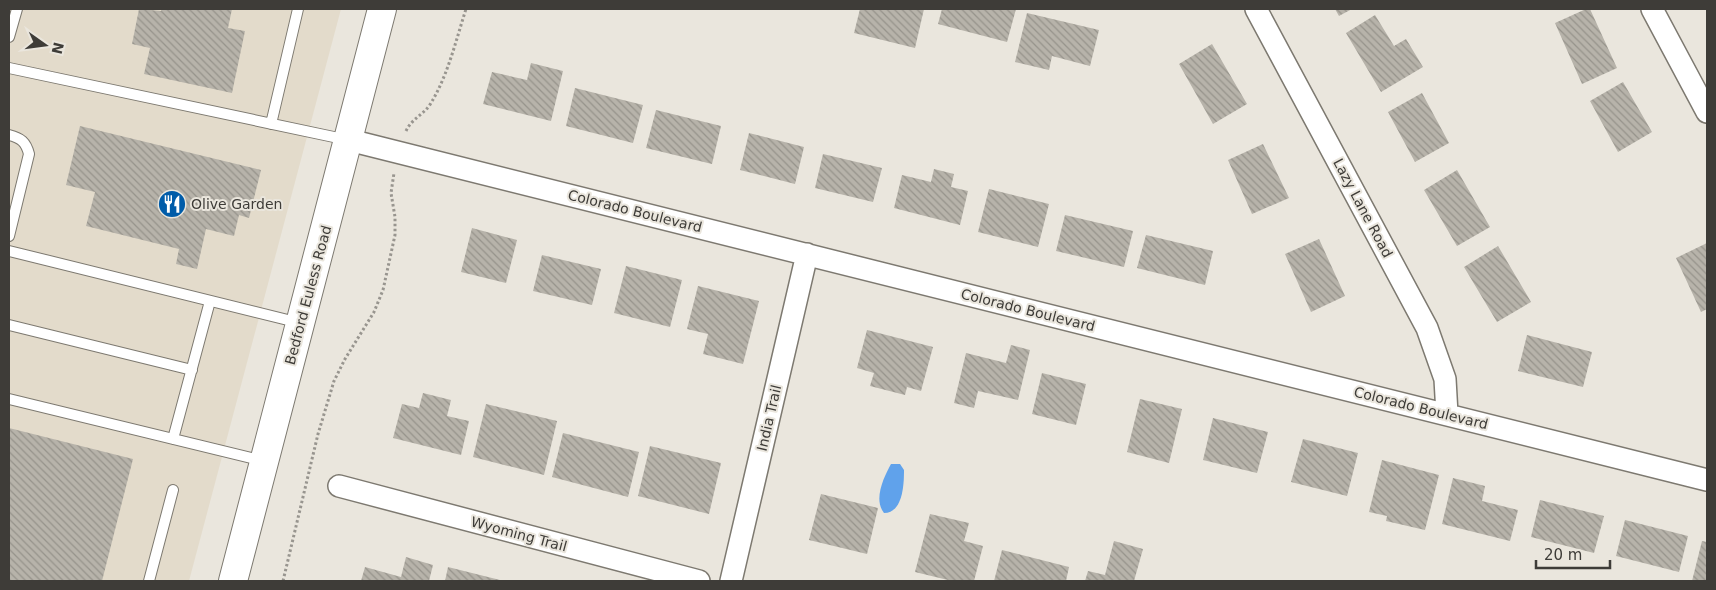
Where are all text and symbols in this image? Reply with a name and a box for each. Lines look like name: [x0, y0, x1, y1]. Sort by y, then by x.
north arrow: [20, 20, 70, 70]
text: N: [48, 41, 67, 56]
street label: Lazy Lane Road: [1330, 156, 1396, 260]
street label: Colorado Boulevard: [566, 187, 704, 235]
restaurant icon: Olive Garden: [157, 189, 187, 219]
place label: Olive Garden: [191, 196, 282, 212]
street label: Bedford Euless Road: [282, 223, 334, 367]
street label: Colorado Boulevard: [959, 286, 1097, 334]
street label: India Trail: [754, 383, 784, 453]
street label: Colorado Boulevard: [1352, 384, 1490, 432]
street label: Wyoming Trail: [469, 513, 569, 555]
scale bar: [1536, 538, 1610, 570]
text: 20 m: [1544, 546, 1582, 564]

